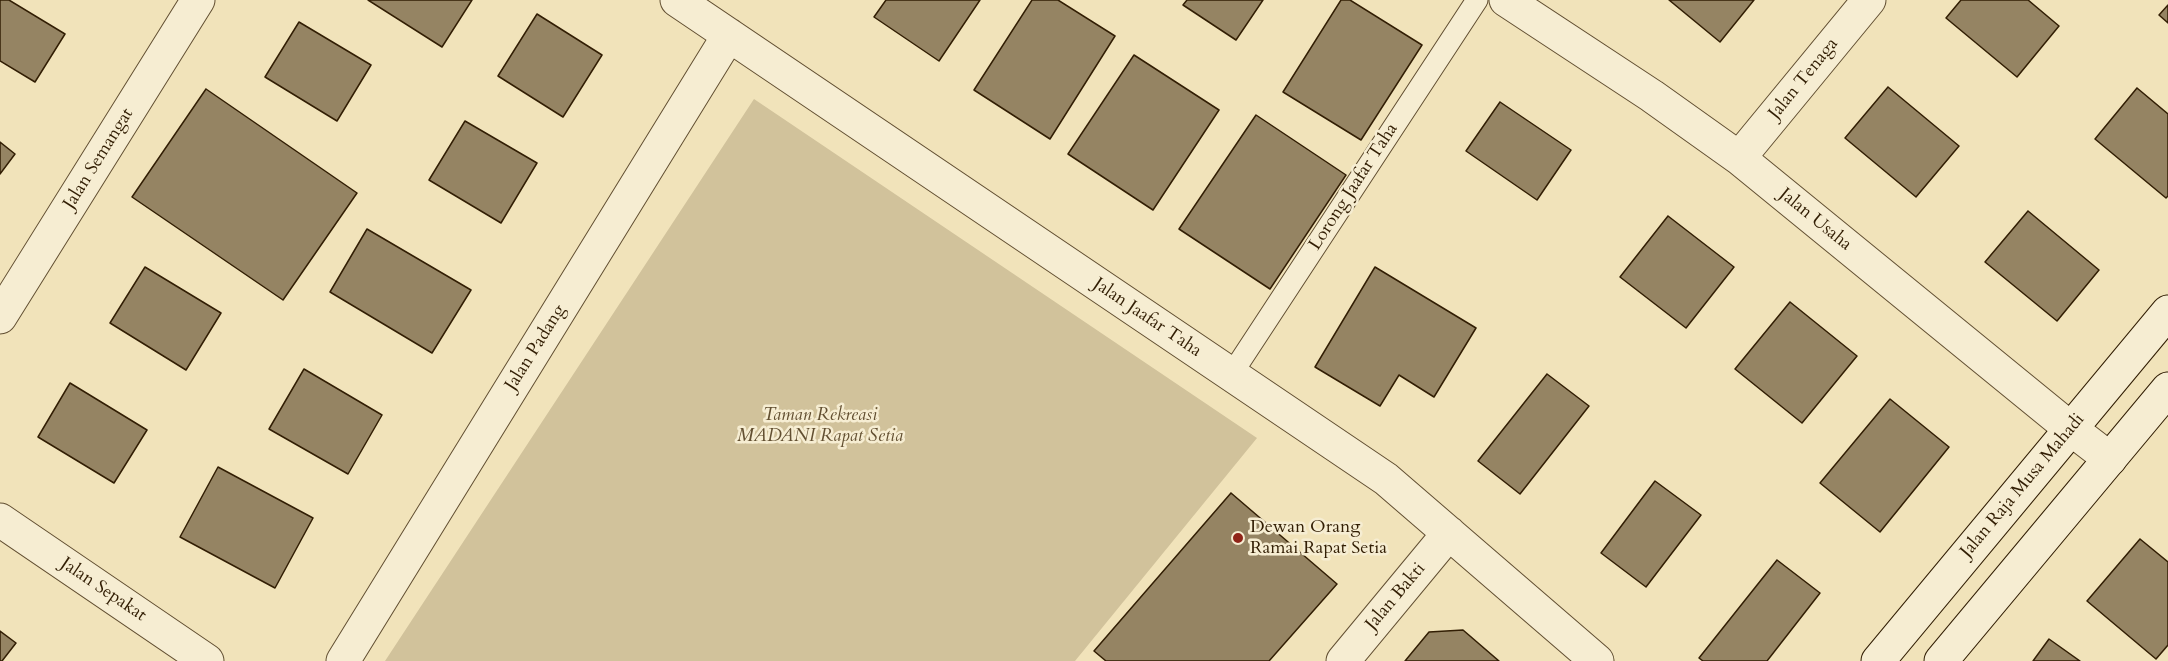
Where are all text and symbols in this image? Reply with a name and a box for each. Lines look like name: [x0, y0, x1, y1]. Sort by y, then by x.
street label: Jalan Tenaga: [1765, 34, 1843, 124]
street label: Jalan Semangat: [59, 104, 139, 214]
street label: Lorong Jaafar Taha: [1305, 119, 1403, 255]
street label: Jalan Usaha: [1774, 184, 1856, 256]
street label: Jalan Jaafar Taha: [1089, 274, 1205, 362]
street label: Jalan Padang: [501, 301, 571, 395]
park label: Taman Rekreasi MADANI Rapat Setia: [737, 405, 903, 448]
street label: Jalan Raja Musa Mahadi: [1956, 409, 2090, 563]
place label: Dewan Orang Ramai Rapat Setia: [1250, 517, 1387, 560]
marker: Dewan Orang Ramai Rapat Setia: [1231, 531, 1245, 545]
street label: Jalan Sepakat: [56, 553, 150, 627]
street label: Jalan Bakti: [1361, 559, 1431, 635]

